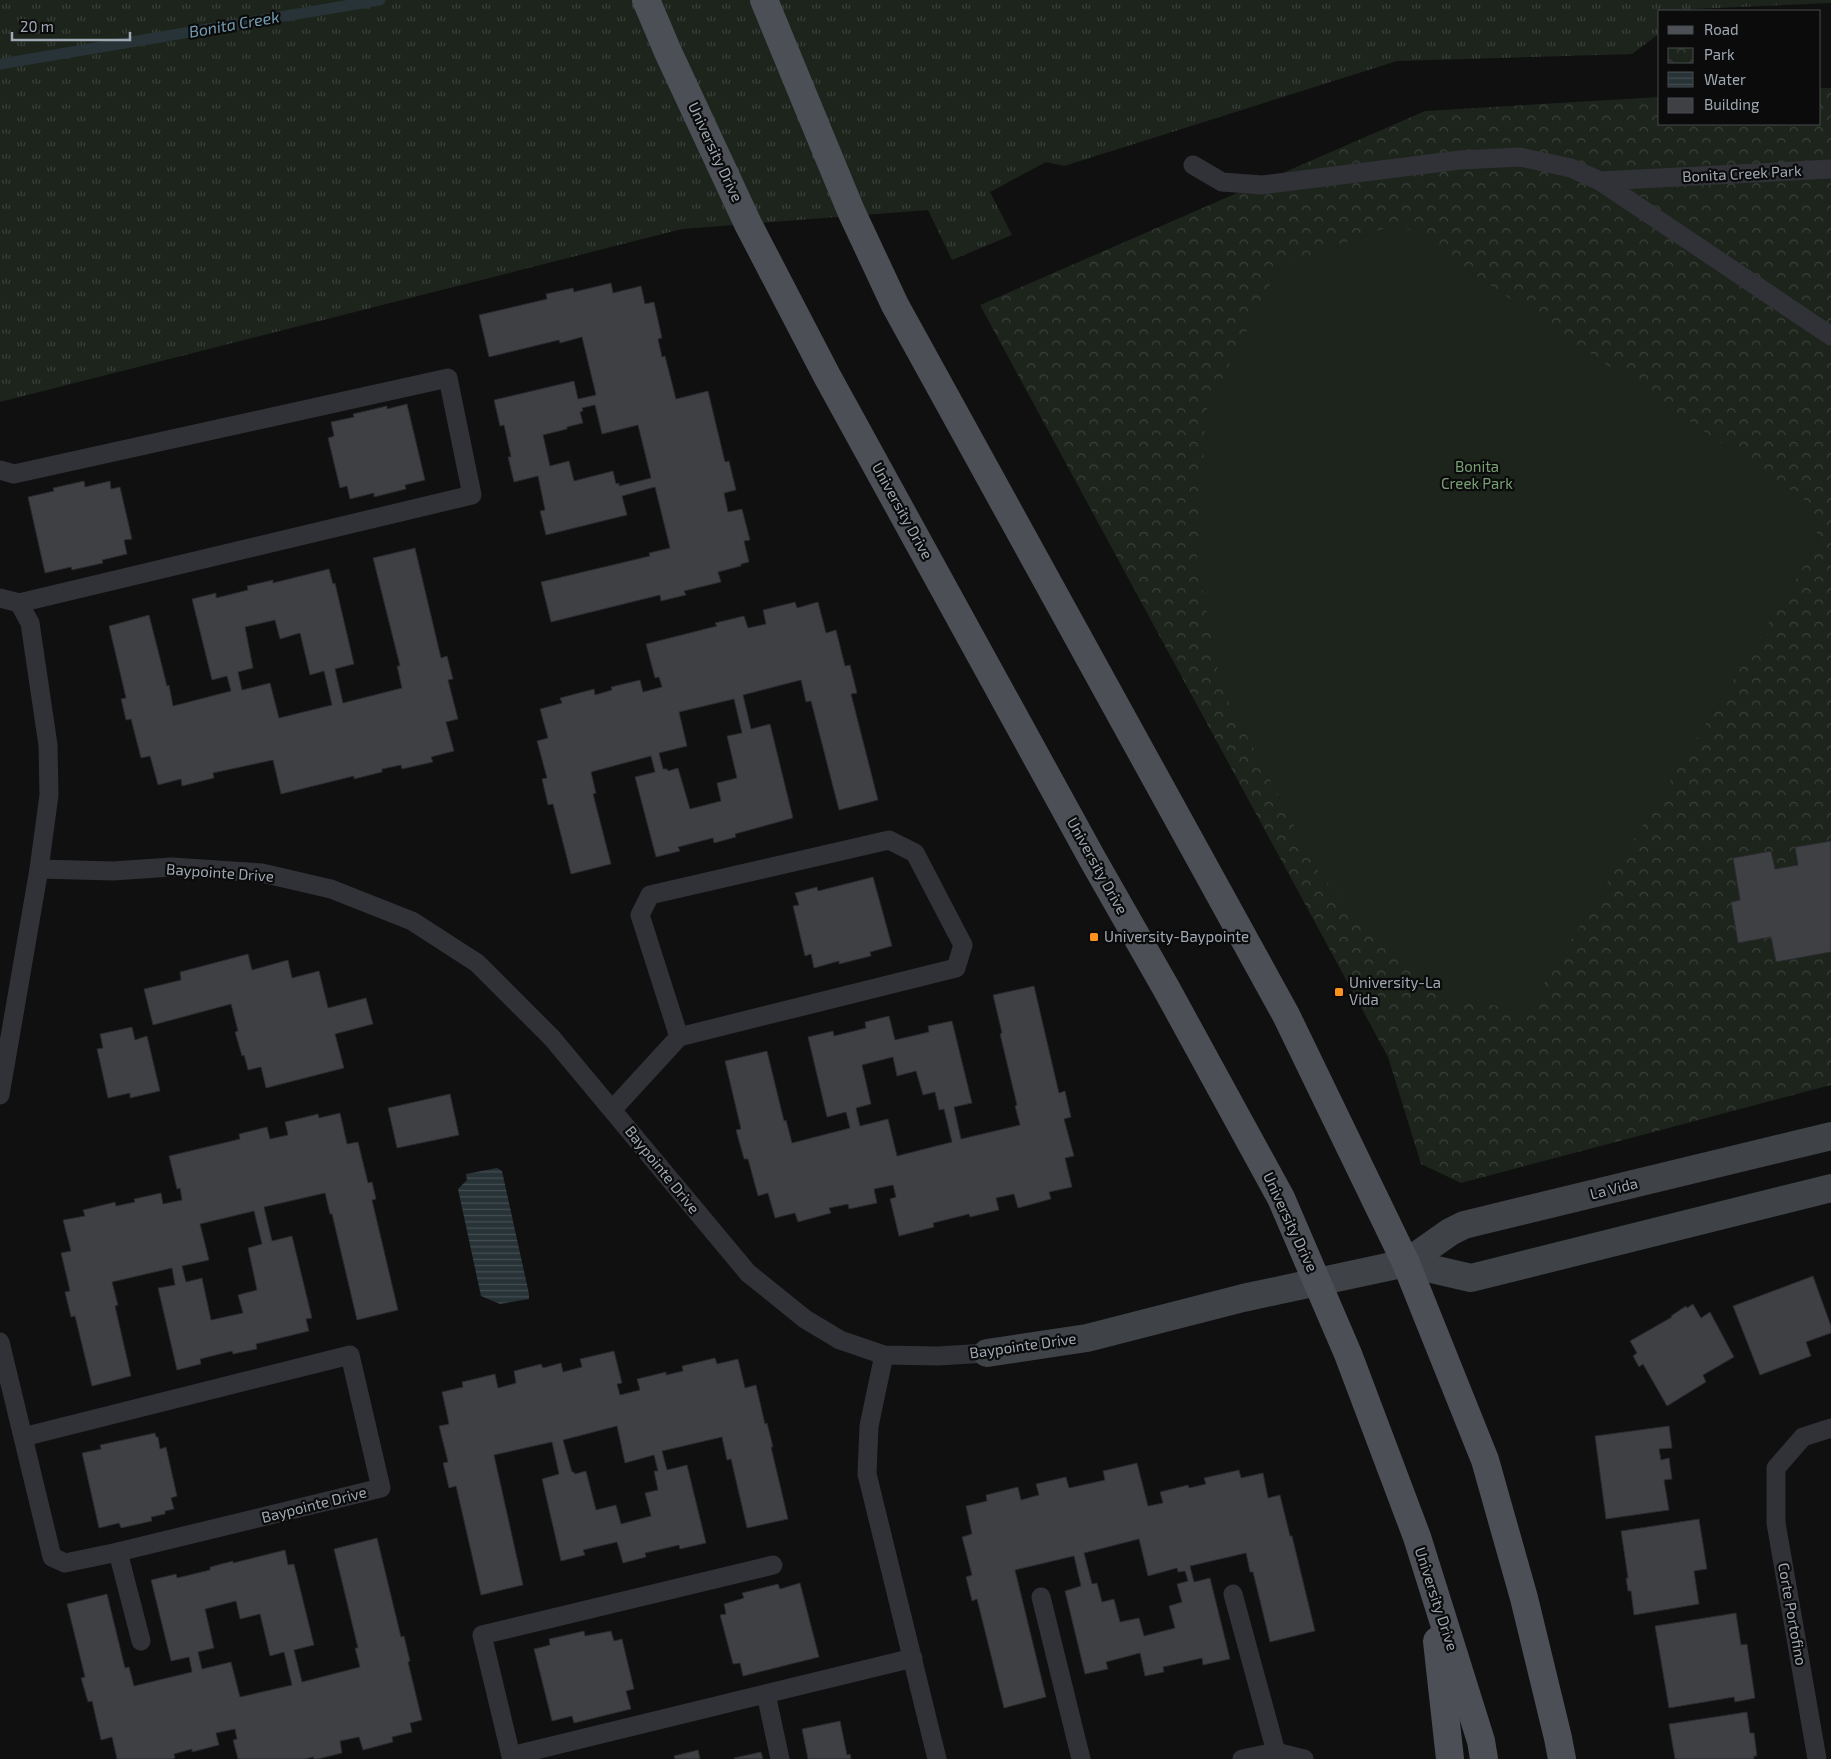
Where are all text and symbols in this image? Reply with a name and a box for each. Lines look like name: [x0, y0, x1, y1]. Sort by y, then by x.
water label: Bonita Creek: [187, 6, 281, 41]
scale bar: [12, 10, 130, 42]
legend: [1658, 10, 1821, 125]
text: 20 m: [20, 17, 54, 35]
text: Road: [1704, 20, 1739, 38]
text: Park: [1704, 45, 1735, 63]
text: Water: [1704, 70, 1746, 88]
text: Building: [1704, 95, 1760, 113]
street label: University Drive: [685, 99, 747, 204]
street label: Bonita Creek Park: [1682, 161, 1802, 185]
park label: Bonita Creek Park: [1441, 457, 1513, 492]
street label: University Drive: [869, 459, 937, 562]
street label: University Drive: [1064, 814, 1132, 917]
street label: Baypointe Drive: [166, 859, 274, 885]
place label: University-Baypointe: [1104, 927, 1249, 945]
marker: University-Baypointe: [1088, 931, 1100, 943]
place label: University-La Vida: [1349, 973, 1441, 1008]
marker: University-La Vida: [1333, 986, 1345, 998]
street label: Baypointe Drive: [622, 1122, 704, 1217]
street label: University Drive: [1260, 1169, 1322, 1274]
street label: La Vida: [1588, 1173, 1640, 1203]
street label: Baypointe Drive: [968, 1329, 1078, 1361]
street label: Baypointe Drive: [259, 1482, 368, 1526]
street label: University Drive: [1412, 1545, 1462, 1653]
street label: Corte Portofino: [1775, 1561, 1811, 1667]

